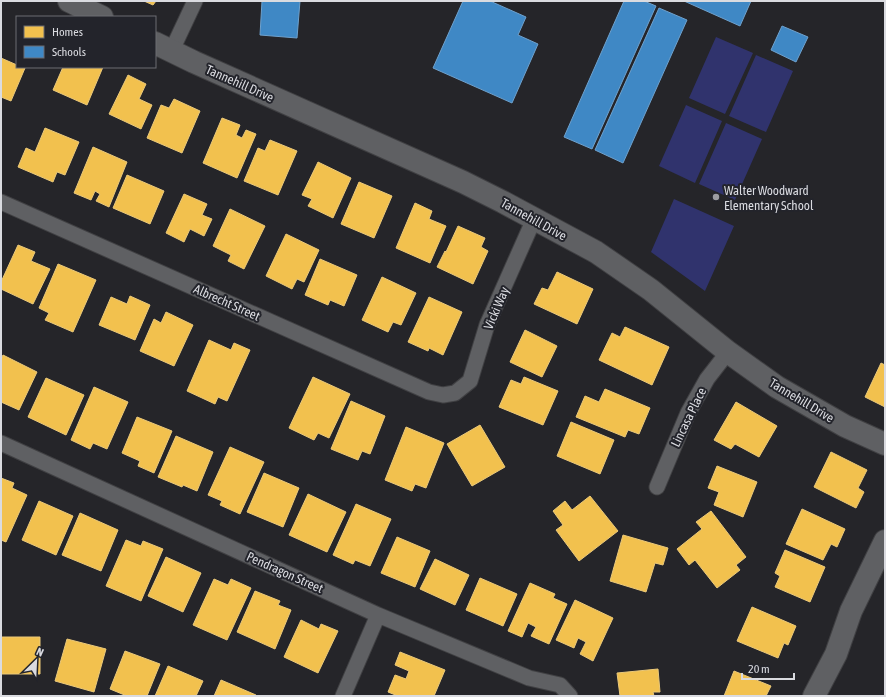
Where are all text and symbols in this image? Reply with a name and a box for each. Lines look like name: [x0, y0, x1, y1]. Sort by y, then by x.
legend: [16, 16, 156, 68]
text: Homes: [52, 25, 83, 39]
text: Schools: [52, 45, 86, 59]
street label: Tannehill Drive: [204, 62, 276, 105]
place label: Walter Woodward Elementary School: [724, 183, 814, 213]
marker: Walter Woodward Elementary School: [711, 192, 721, 202]
street label: Tannehill Drive: [498, 195, 569, 244]
street label: Albrecht Street: [191, 281, 262, 324]
street label: Vicki Way: [481, 284, 512, 332]
street label: Tannehill Drive: [767, 375, 837, 426]
street label: Lincasa Place: [668, 385, 709, 449]
street label: Pendragon Street: [244, 549, 326, 596]
north arrow: [16, 641, 56, 681]
text: N: [35, 645, 45, 659]
scale bar: [742, 655, 794, 681]
text: 20 m: [748, 662, 770, 676]

